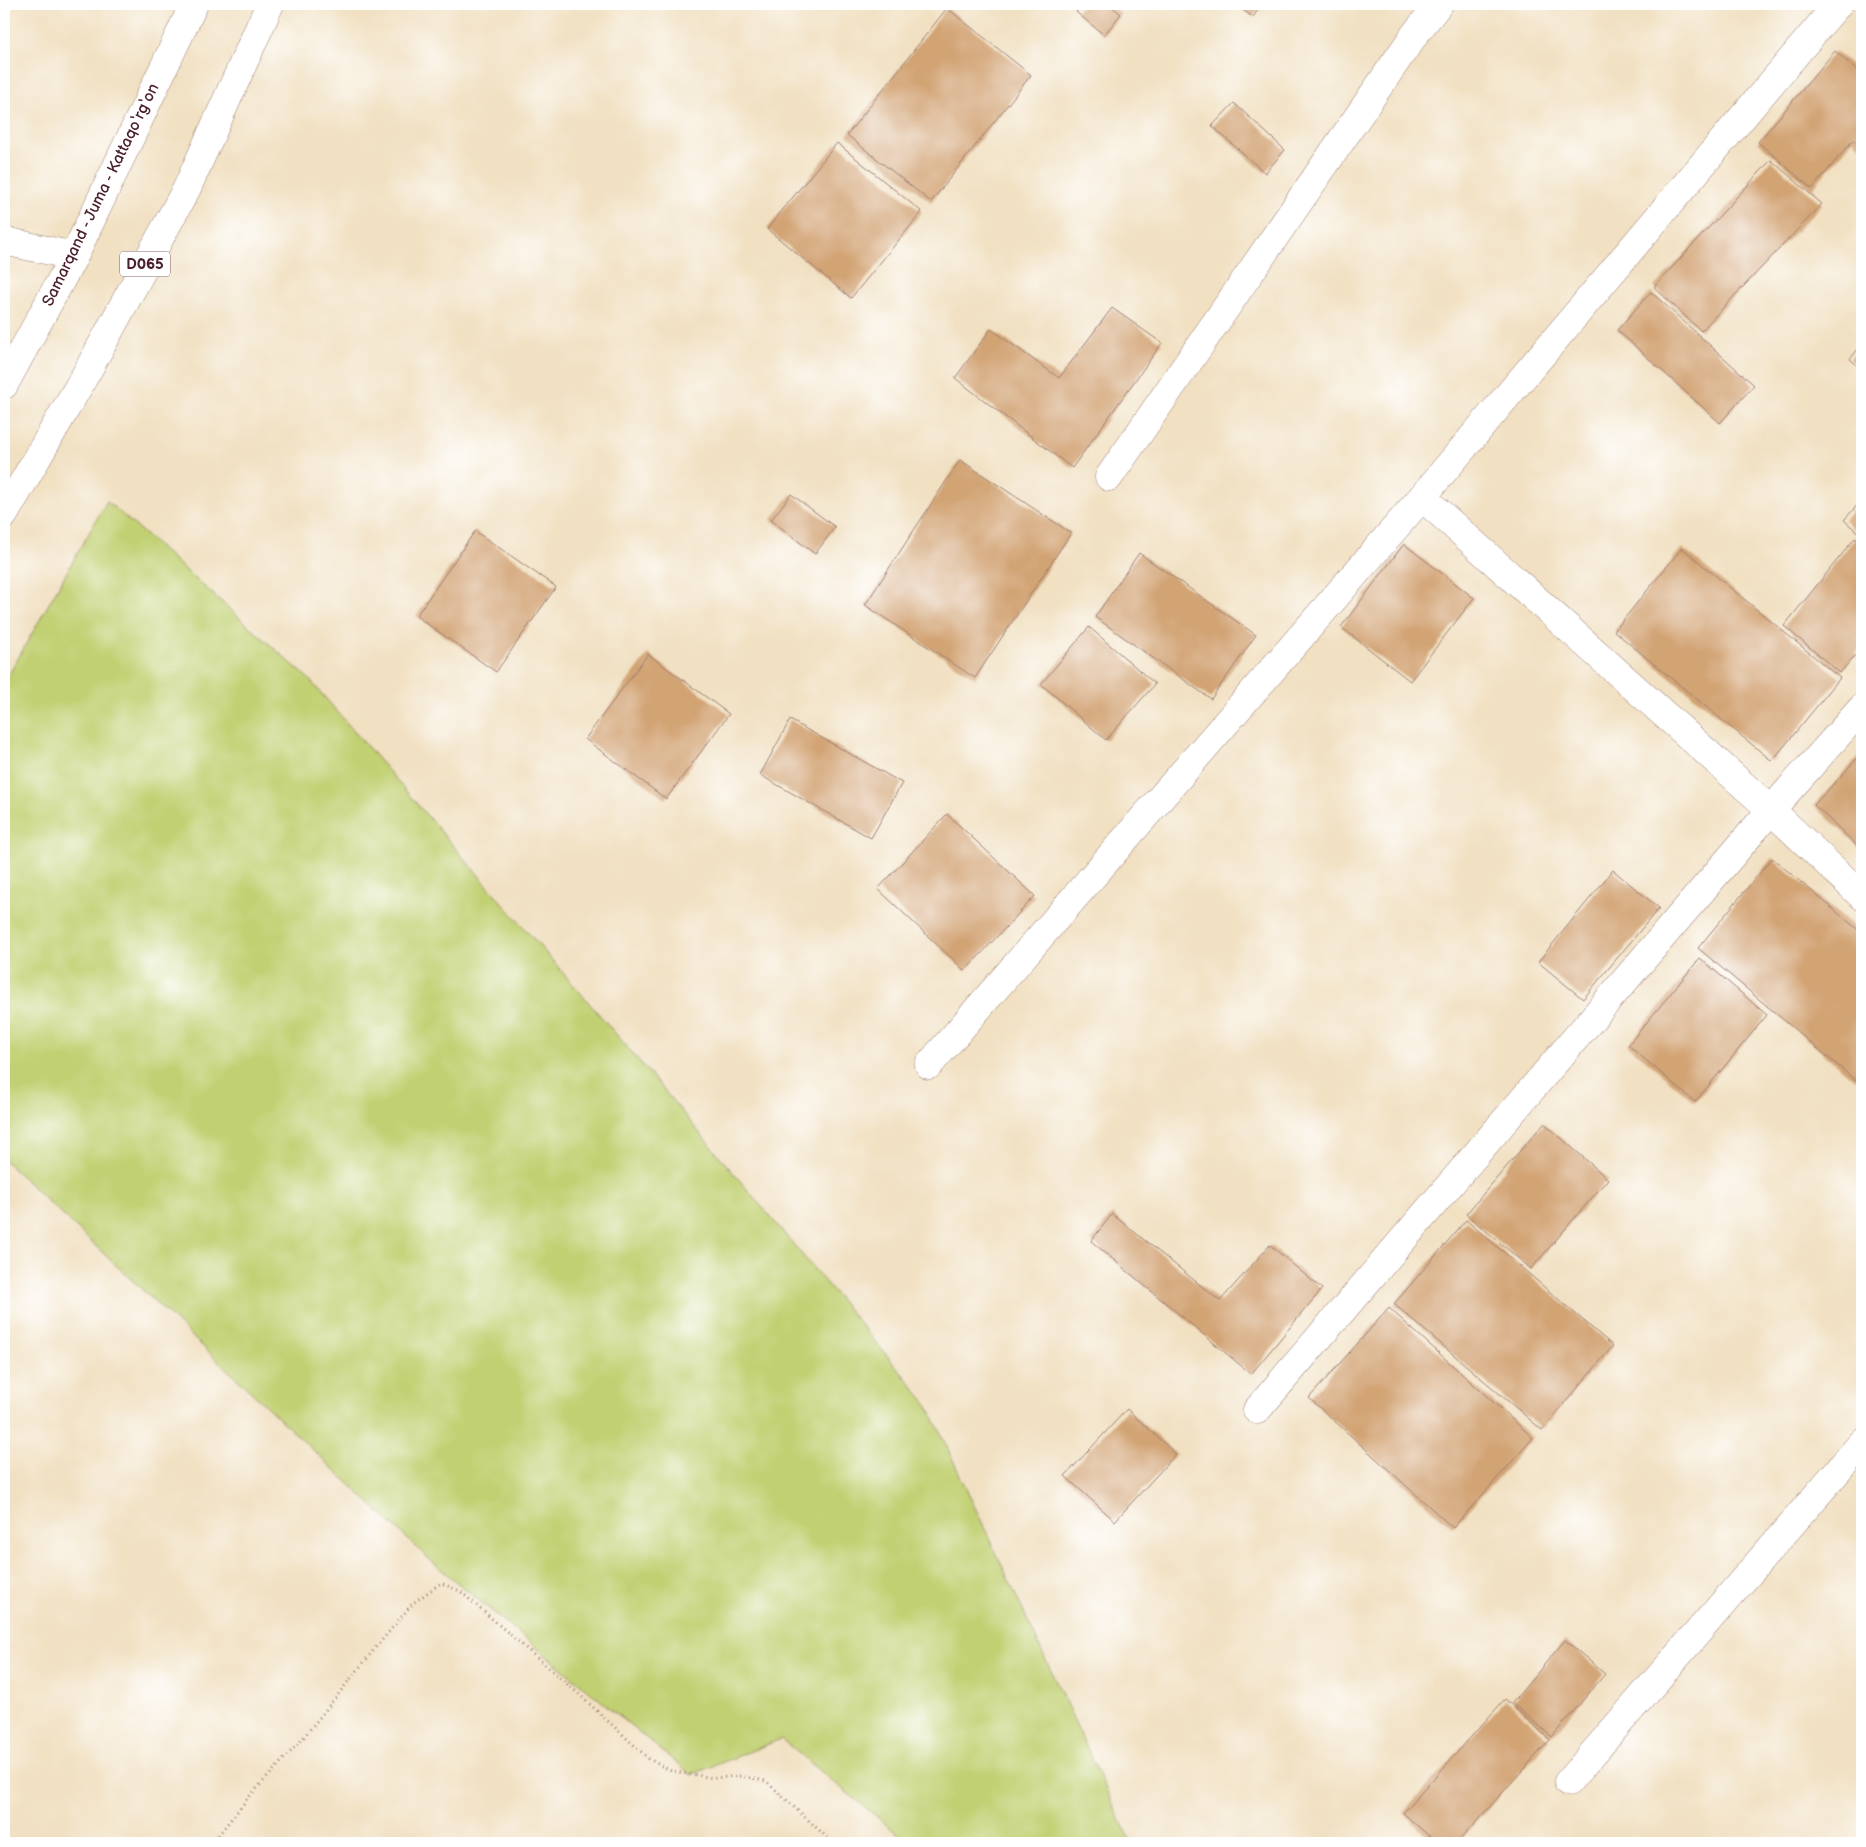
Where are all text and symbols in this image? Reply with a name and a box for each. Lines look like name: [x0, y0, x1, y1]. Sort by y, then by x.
street label: Samarqand - Juma - Kattaqo‘rg‘on: [39, 80, 163, 310]
road number: D065: [120, 252, 170, 276]

